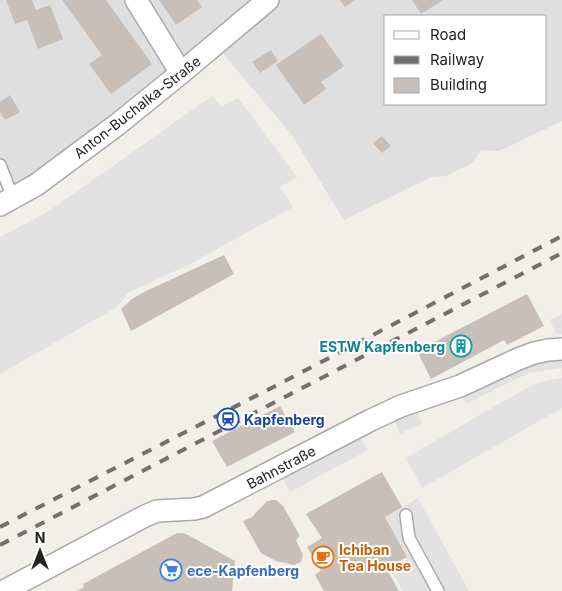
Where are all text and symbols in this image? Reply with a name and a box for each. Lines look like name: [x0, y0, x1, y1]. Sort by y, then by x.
legend: [384, 15, 547, 105]
text: Road: [430, 25, 466, 44]
text: Railway: [430, 50, 485, 69]
street label: Anton-Buchalka-Straße: [70, 52, 204, 162]
text: Building: [430, 75, 487, 94]
building icon: ESTW Kapfenberg: [449, 334, 473, 358]
place label: ESTW Kapfenberg: [319, 338, 445, 355]
station icon: Kapfenberg: [216, 407, 240, 431]
place label: Kapfenberg: [244, 411, 325, 428]
street label: Bahnstraße: [244, 442, 318, 492]
north arrow: [15, 526, 65, 576]
text: N: [35, 529, 45, 546]
place label: Ichiban Tea House: [339, 541, 411, 574]
cafe icon: Ichiban Tea House: [311, 545, 335, 569]
supermarket icon: ece-Kapfenberg: [159, 558, 183, 582]
place label: ece-Kapfenberg: [187, 562, 299, 579]

